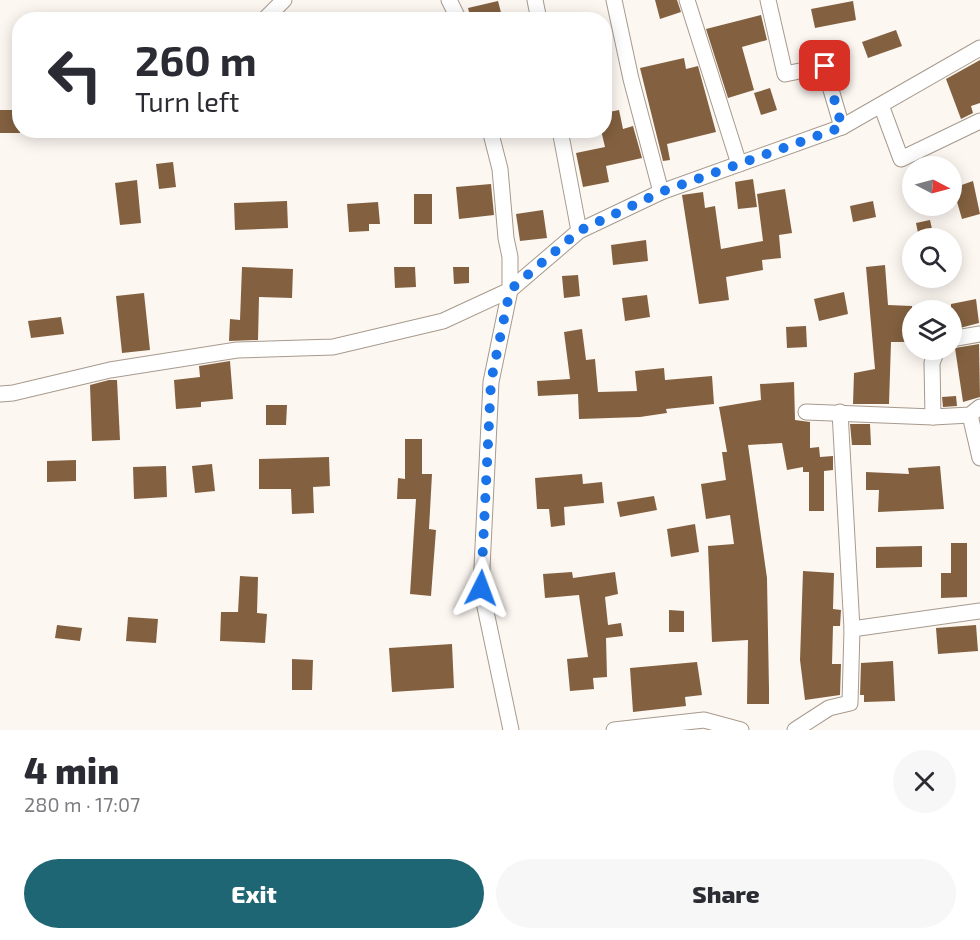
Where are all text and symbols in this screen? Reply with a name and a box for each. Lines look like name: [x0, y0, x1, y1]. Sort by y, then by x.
text: 260 m: [135, 34, 257, 84]
icon: left: [36, 36, 114, 114]
pin: [799, 40, 850, 91]
icon: arrive: [808, 49, 841, 82]
text: Turn left: [135, 85, 239, 117]
north arrow: [902, 156, 962, 216]
map controls: [902, 156, 962, 360]
button: search: [902, 228, 962, 288]
button: layers: [902, 300, 962, 360]
position arrow: [449, 556, 513, 620]
text: 4 min: [24, 748, 119, 791]
button: close: [893, 750, 956, 813]
text: 280 m · 17:07: [24, 792, 140, 816]
button: Exit: [24, 859, 484, 928]
button: Share: [496, 859, 956, 928]

